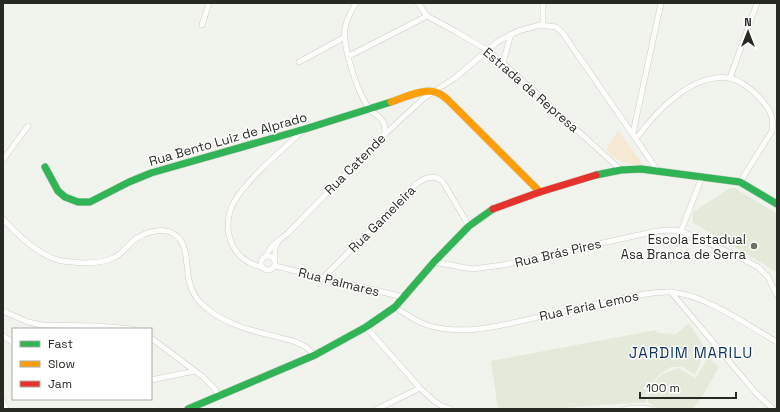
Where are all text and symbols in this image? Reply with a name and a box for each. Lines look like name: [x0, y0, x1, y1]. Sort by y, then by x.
north arrow: [728, 12, 768, 52]
text: N: [744, 15, 752, 29]
street label: Estrada da Represa: [480, 44, 583, 137]
street label: Rua Bento Luiz de Alprado: [147, 108, 309, 170]
street label: Rua Catende: [321, 130, 389, 198]
street label: Rua Gameleira: [345, 181, 420, 256]
place label: Escola Estadual Asa Branca de Serra: [621, 231, 747, 263]
street label: Rua Brás Pires: [513, 235, 603, 271]
marker: Escola Estadual Asa Branca de Serra: [749, 241, 759, 251]
street label: Rua Palmares: [297, 264, 382, 300]
street label: Rua Faria Lemos: [538, 287, 640, 325]
legend: [12, 328, 152, 400]
text: Fast: [48, 336, 73, 352]
district label: JARDIM MARILU: [629, 343, 753, 362]
text: Slow: [48, 356, 75, 372]
scale bar: [640, 374, 736, 400]
text: Jam: [48, 376, 72, 392]
text: 100 m: [646, 380, 680, 396]

